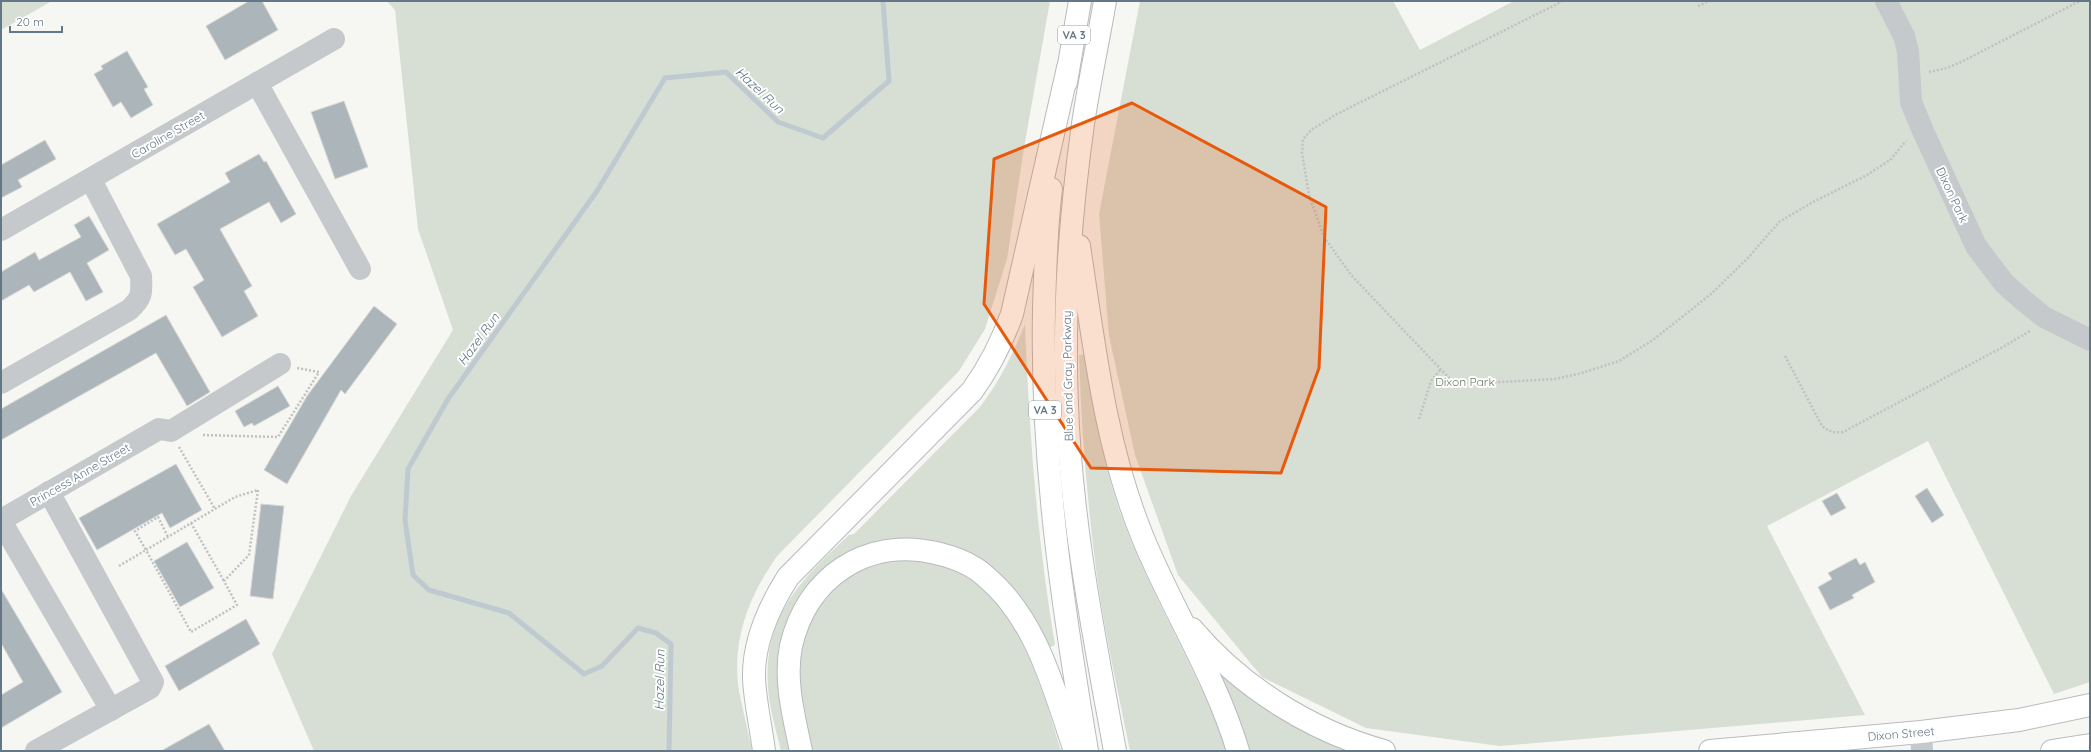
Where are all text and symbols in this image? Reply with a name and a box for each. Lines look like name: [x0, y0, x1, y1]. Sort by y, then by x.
scale bar: [10, 8, 62, 34]
text: 20 m: [16, 14, 44, 29]
road number: VA 3: [1058, 26, 1090, 44]
water label: Hazel Run: [732, 63, 788, 117]
street label: Caroline Street: [129, 108, 207, 162]
street label: Dixon Park: [1933, 165, 1972, 225]
water label: Hazel Run: [454, 309, 503, 368]
street label: Blue and Gray Parkway: [1059, 310, 1076, 442]
park label: Dixon Park: [1435, 374, 1495, 389]
road number: VA 3: [1029, 401, 1061, 419]
street label: Princess Anne Street: [27, 440, 133, 509]
water label: Hazel Run: [650, 649, 668, 710]
street label: Dixon Street: [1867, 723, 1935, 744]

